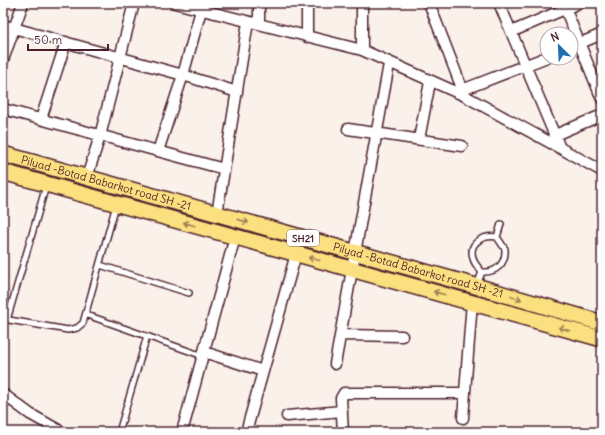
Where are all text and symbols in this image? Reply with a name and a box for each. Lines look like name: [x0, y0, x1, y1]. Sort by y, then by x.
scale bar: [28, 26, 108, 52]
north arrow: [539, 26, 579, 66]
text: N: [549, 29, 561, 45]
text: 50 m: [34, 32, 63, 47]
street label: Pilyad -Botad Babarkot road SH -21: [19, 152, 193, 213]
one-way arrow: [236, 218, 249, 225]
one-way arrow: [182, 220, 195, 227]
road number: SH21: [287, 230, 319, 246]
street label: Pilyad -Botad Babarkot road SH -21: [331, 240, 505, 301]
one-way arrow: [308, 254, 321, 262]
one-way arrow: [433, 289, 446, 296]
one-way arrow: [510, 295, 523, 302]
one-way arrow: [558, 324, 571, 332]

